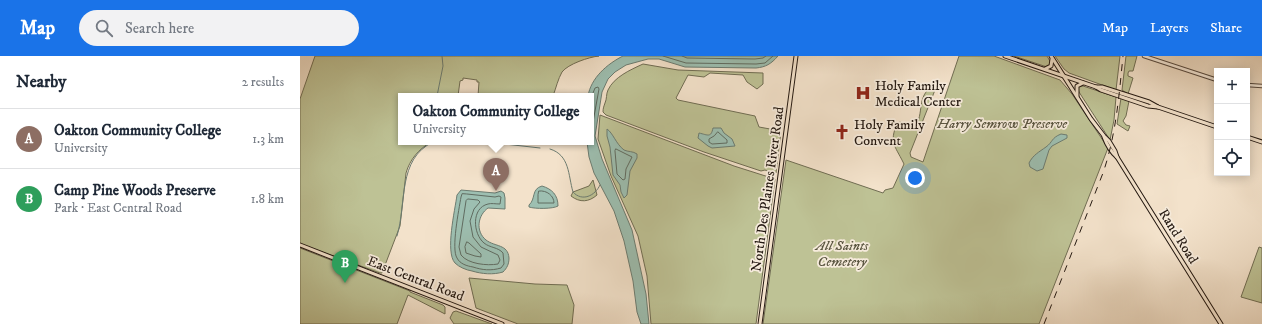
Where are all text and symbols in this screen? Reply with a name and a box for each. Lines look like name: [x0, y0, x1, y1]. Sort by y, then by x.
search box: [79, 10, 359, 46]
text: Map: [20, 17, 55, 40]
icon: search: [93, 17, 115, 39]
text: Search here: [125, 19, 194, 38]
text: Map: [1102, 19, 1128, 37]
text: Layers: [1150, 19, 1188, 37]
text: Share: [1210, 19, 1242, 37]
map controls: [1214, 68, 1250, 176]
button: +: [1214, 68, 1250, 104]
text: Nearby: [16, 71, 66, 93]
text: 2 results: [242, 74, 284, 90]
place label: Holy Family Medical Center: [875, 77, 962, 111]
hospital icon: Holy Family Medical Center: [854, 84, 872, 102]
popup: [398, 93, 594, 145]
text: Oakton Community College: [412, 102, 580, 121]
button: −: [1214, 104, 1250, 140]
street label: North Des Plaines River Road: [747, 105, 788, 273]
park label: Harry Semrow Preserve: [936, 115, 1068, 133]
place label: Holy Family Convent: [854, 116, 925, 150]
text: Oakton Community College: [54, 121, 221, 140]
text: University: [412, 121, 466, 137]
church icon: Holy Family Convent: [833, 123, 851, 141]
text: A: [25, 131, 33, 147]
text: 1.3 km: [252, 131, 284, 147]
text: University: [54, 140, 108, 156]
button: locate: [1214, 140, 1250, 176]
pin: A: [483, 158, 509, 191]
your location: [905, 168, 925, 188]
text: Camp Pine Woods Preserve: [54, 181, 216, 200]
text: B: [25, 191, 33, 207]
text: 1.8 km: [251, 191, 284, 207]
text: Park · East Central Road: [54, 200, 182, 216]
street label: Rand Road: [1154, 206, 1202, 267]
park label: All Saints Cemetery: [814, 237, 869, 271]
pin: B: [332, 250, 358, 283]
street label: East Central Road: [365, 252, 467, 306]

